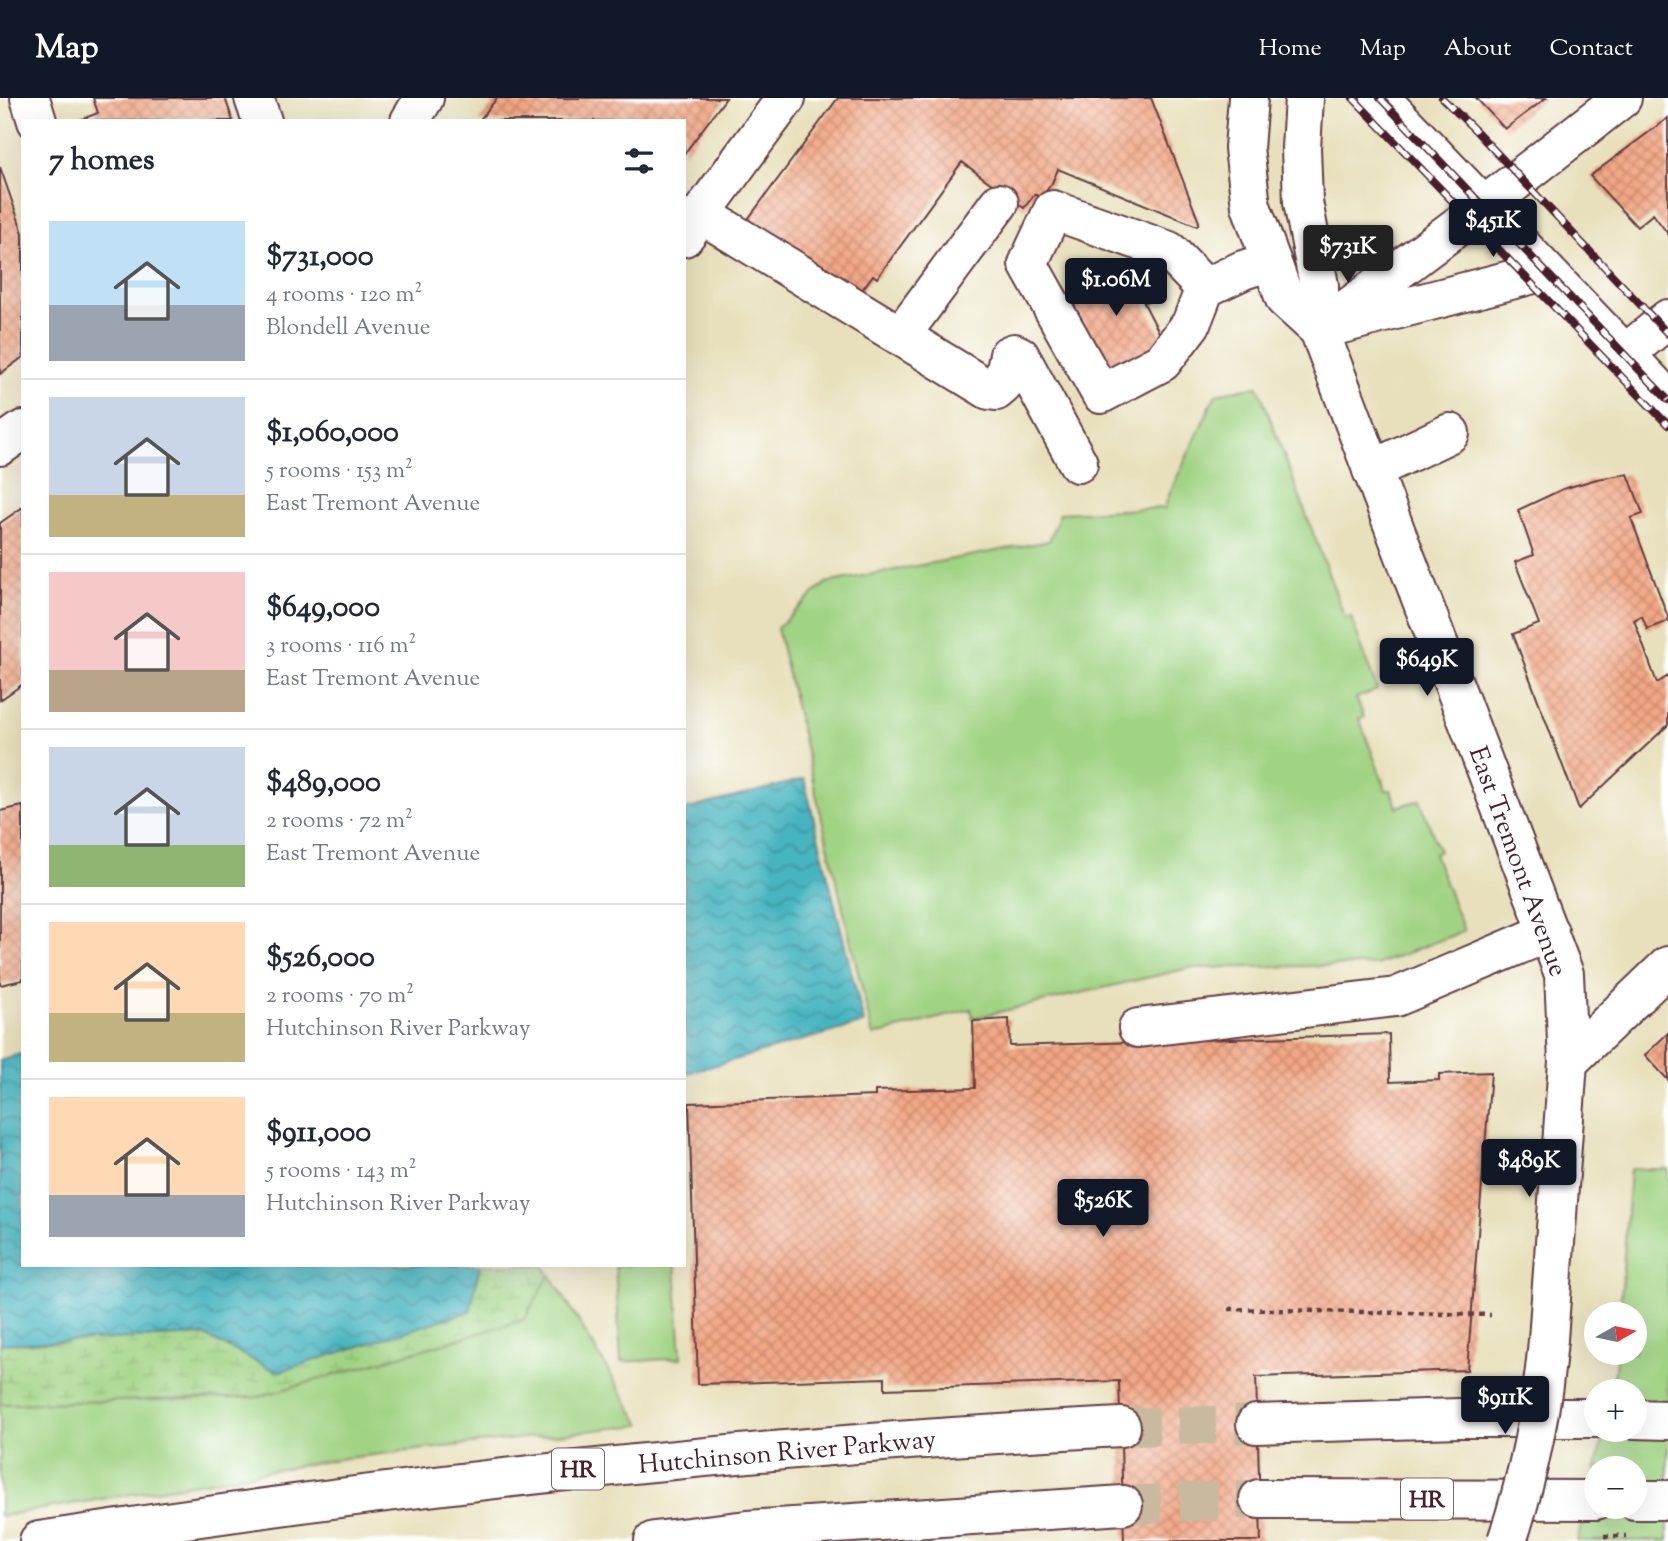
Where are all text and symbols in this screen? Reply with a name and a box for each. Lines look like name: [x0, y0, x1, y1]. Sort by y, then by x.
text: Map: [35, 25, 99, 73]
text: Home: [1259, 32, 1322, 66]
text: Map: [1360, 32, 1406, 66]
text: About: [1444, 32, 1511, 66]
text: Contact: [1549, 32, 1633, 66]
text: 7 homes: [49, 140, 154, 183]
icon: filters: [620, 142, 658, 180]
pin: $451K: [1444, 200, 1542, 259]
text: $451K: [1465, 205, 1521, 238]
pin: $731K: [1299, 226, 1397, 285]
text: $731K: [1319, 231, 1377, 264]
text: $731,000: [266, 236, 374, 279]
icon: home: [105, 249, 189, 333]
pin: $1.06M: [1059, 258, 1173, 318]
text: $1.06M: [1081, 264, 1151, 297]
text: 4 rooms · 120 m²: [266, 279, 422, 312]
text: Blondell Avenue: [266, 312, 430, 345]
text: $1,060,000: [266, 412, 399, 455]
icon: home: [105, 425, 189, 509]
text: 5 rooms · 153 m²: [266, 455, 413, 488]
text: East Tremont Avenue: [266, 488, 480, 521]
text: $649,000: [266, 587, 380, 630]
icon: home: [105, 600, 189, 684]
text: 3 rooms · 116 m²: [266, 630, 416, 663]
pin: $649K: [1378, 638, 1476, 698]
text: $649K: [1396, 644, 1458, 677]
text: East Tremont Avenue: [266, 663, 480, 696]
street label: East Tremont Avenue: [1458, 742, 1575, 982]
text: $489,000: [266, 762, 381, 805]
icon: home: [105, 775, 189, 859]
text: 2 rooms · 72 m²: [266, 805, 413, 838]
text: East Tremont Avenue: [266, 838, 480, 871]
text: $526,000: [266, 937, 375, 980]
icon: home: [105, 950, 189, 1034]
text: 2 rooms · 70 m²: [266, 980, 414, 1013]
text: Hutchinson River Parkway: [266, 1013, 530, 1046]
text: $911,000: [266, 1112, 371, 1155]
icon: home: [105, 1125, 189, 1209]
pin: $489K: [1480, 1140, 1578, 1199]
text: $489K: [1497, 1145, 1561, 1178]
text: 5 rooms · 143 m²: [266, 1155, 417, 1188]
pin: $526K: [1054, 1180, 1152, 1239]
text: $526K: [1074, 1185, 1132, 1218]
text: Hutchinson River Parkway: [266, 1188, 530, 1221]
north arrow: [1584, 1302, 1647, 1365]
map controls: [1584, 1302, 1647, 1519]
pin: $911K: [1456, 1376, 1554, 1436]
button: +: [1584, 1379, 1647, 1442]
text: $911K: [1477, 1382, 1533, 1415]
street label: Hutchinson River Parkway: [637, 1422, 938, 1485]
road number: HR: [552, 1448, 604, 1490]
button: −: [1584, 1456, 1647, 1519]
road number: HR: [1401, 1478, 1453, 1520]

